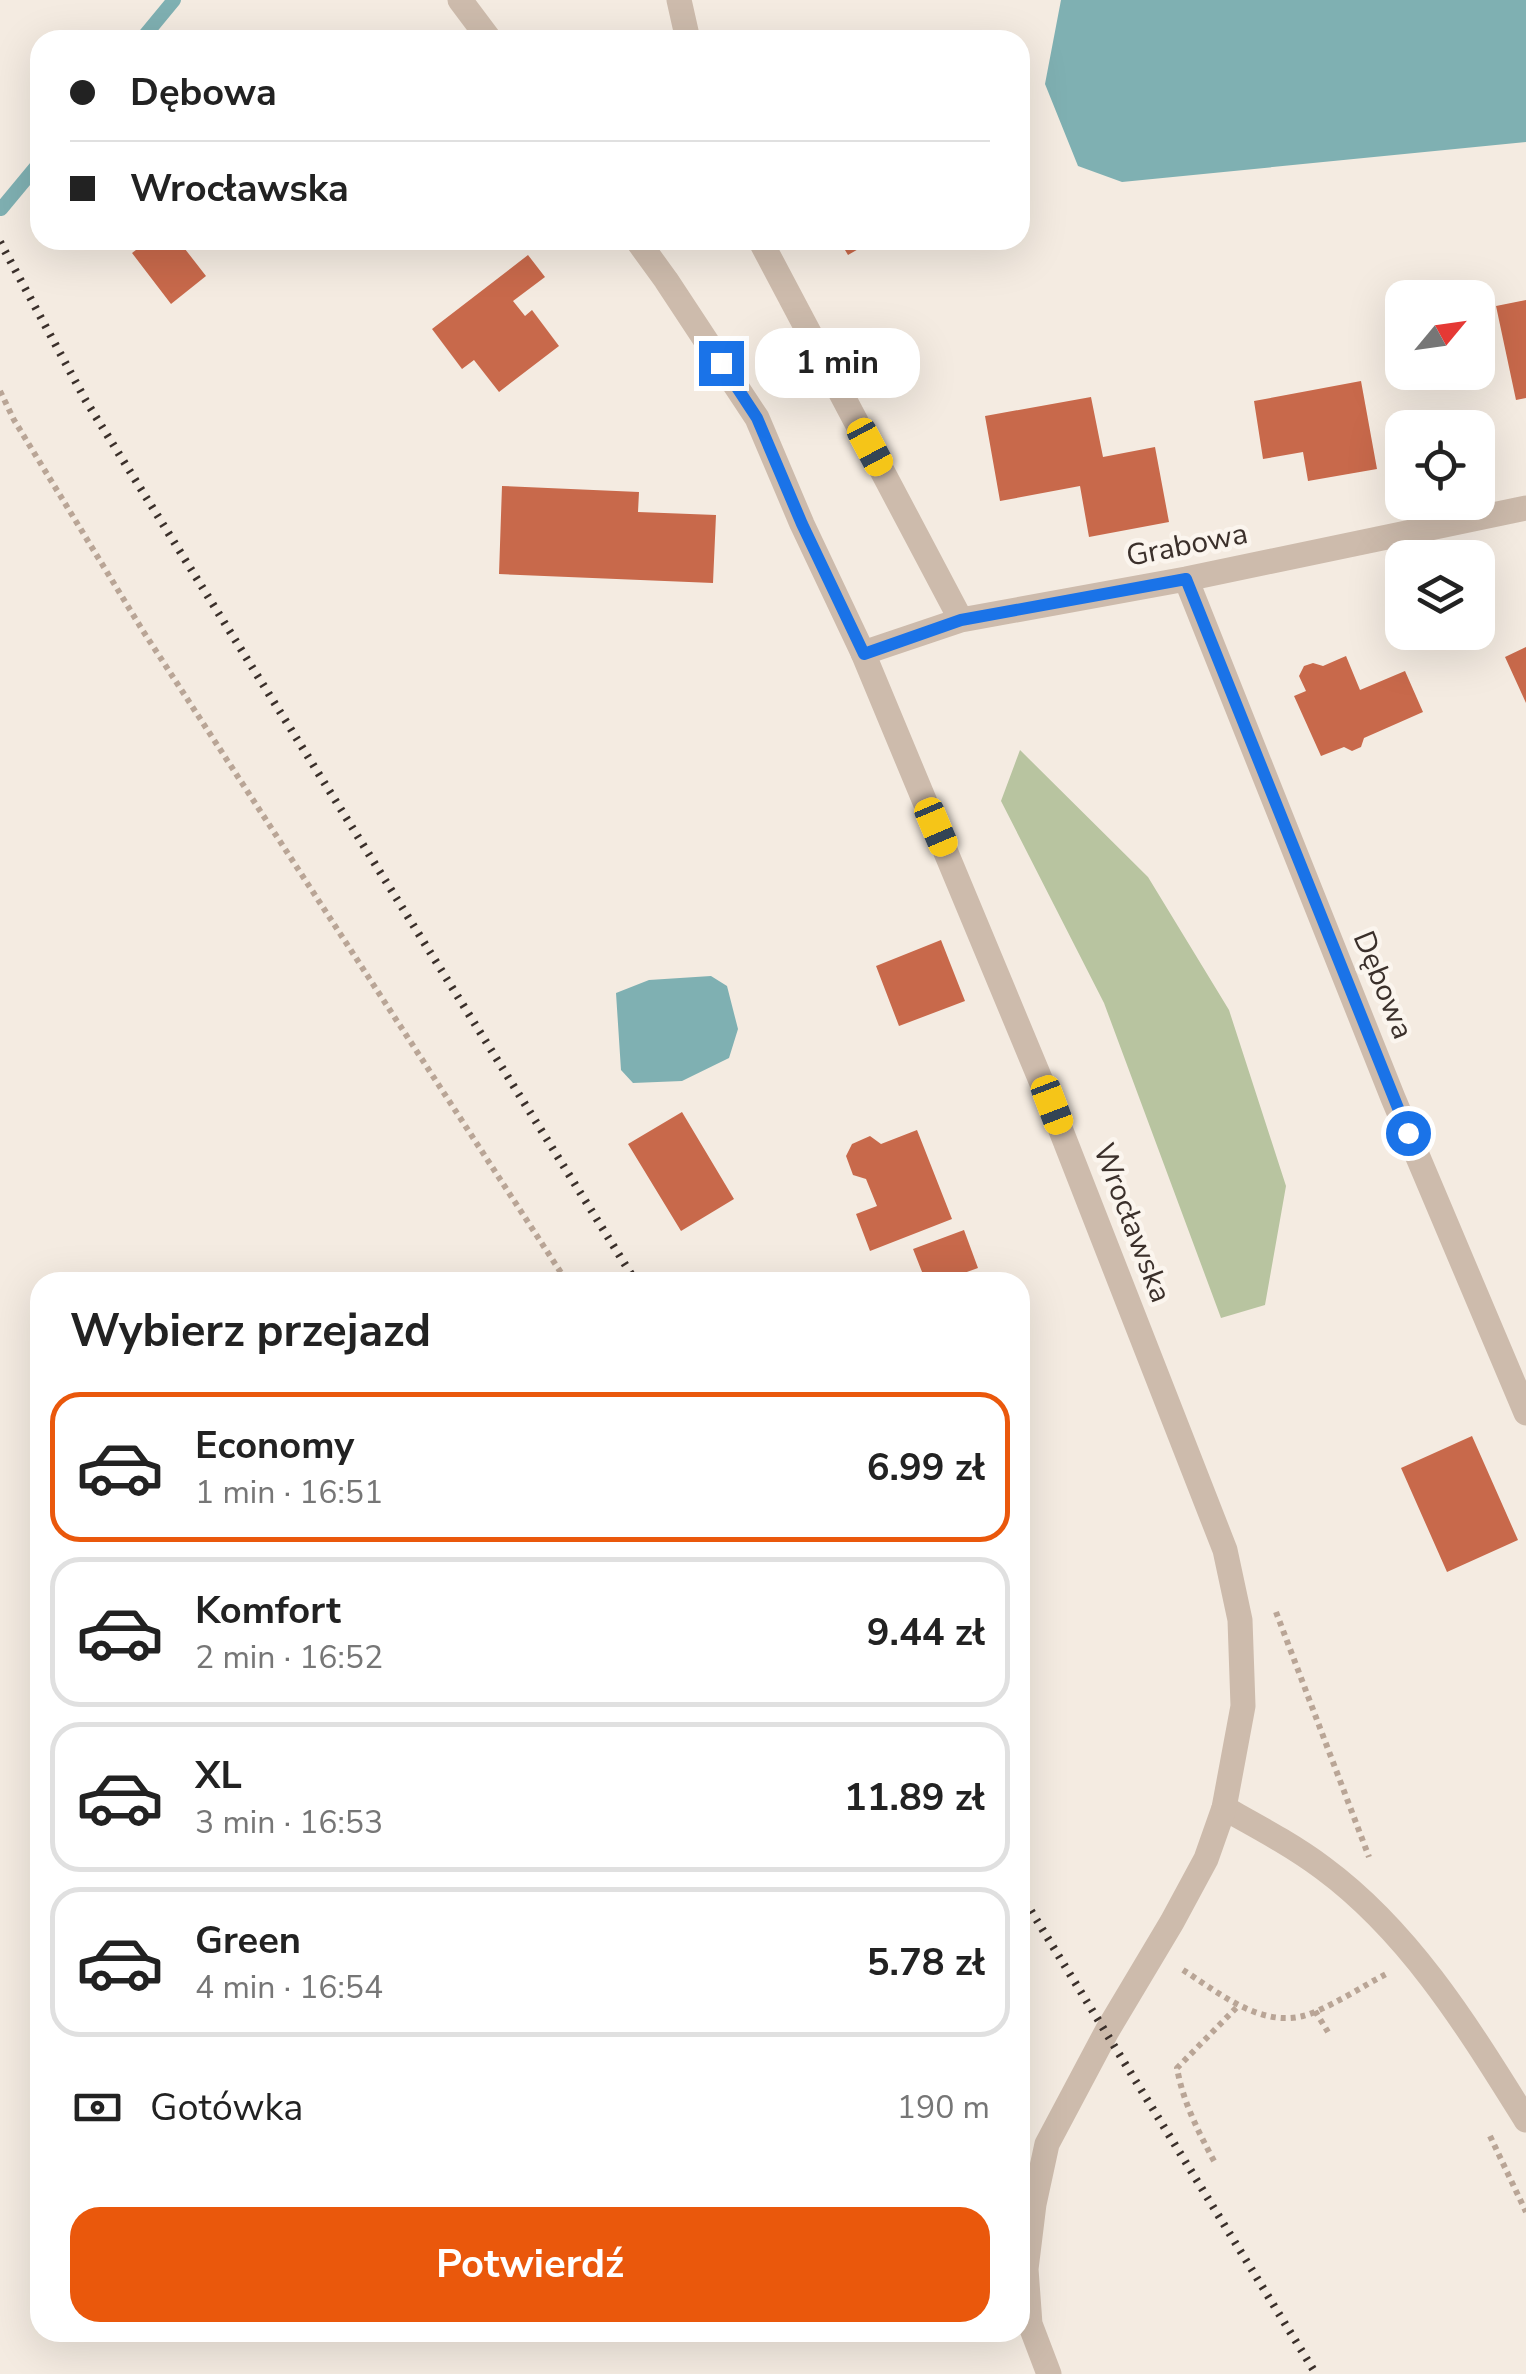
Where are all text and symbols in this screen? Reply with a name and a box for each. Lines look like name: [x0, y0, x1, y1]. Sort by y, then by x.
text: Dębowa: [130, 67, 277, 118]
text: Wrocławska: [130, 163, 349, 214]
north arrow: [1385, 280, 1495, 390]
map controls: [1385, 280, 1495, 650]
callout: 1 min: [756, 328, 921, 398]
route end: [699, 341, 744, 386]
text: 1 min: [796, 341, 879, 384]
button: locate: [1385, 410, 1495, 520]
car: [843, 413, 897, 481]
street label: Grabowa: [1123, 513, 1251, 577]
button: layers: [1385, 540, 1495, 650]
car: [910, 794, 962, 860]
street label: Dębowa: [1343, 925, 1423, 1045]
car: [1027, 1072, 1077, 1138]
route start: [1386, 1111, 1431, 1156]
street label: Wrocławska: [1083, 1138, 1181, 1308]
text: Wybierz przejazd: [70, 1301, 431, 1362]
text: Economy: [195, 1420, 354, 1471]
icon: car: [75, 1422, 165, 1512]
text: 6.99 zł: [867, 1442, 985, 1493]
text: 1 min · 16:51: [195, 1471, 383, 1514]
text: Komfort: [195, 1585, 341, 1636]
icon: car: [75, 1587, 165, 1677]
text: 9.44 zł: [867, 1607, 985, 1658]
text: 2 min · 16:52: [195, 1636, 383, 1679]
text: XL: [195, 1750, 242, 1801]
icon: car: [75, 1752, 165, 1842]
text: 11.89 zł: [844, 1772, 985, 1823]
text: 3 min · 16:53: [195, 1801, 383, 1844]
text: Green: [195, 1915, 301, 1966]
icon: car: [75, 1917, 165, 2007]
text: 5.78 zł: [867, 1937, 985, 1988]
text: 4 min · 16:54: [195, 1966, 383, 2009]
icon: cash: [70, 2080, 125, 2135]
text: Gotówka: [150, 2082, 303, 2133]
text: 190 m: [897, 2086, 990, 2129]
button: Potwierdź: [70, 2207, 990, 2322]

